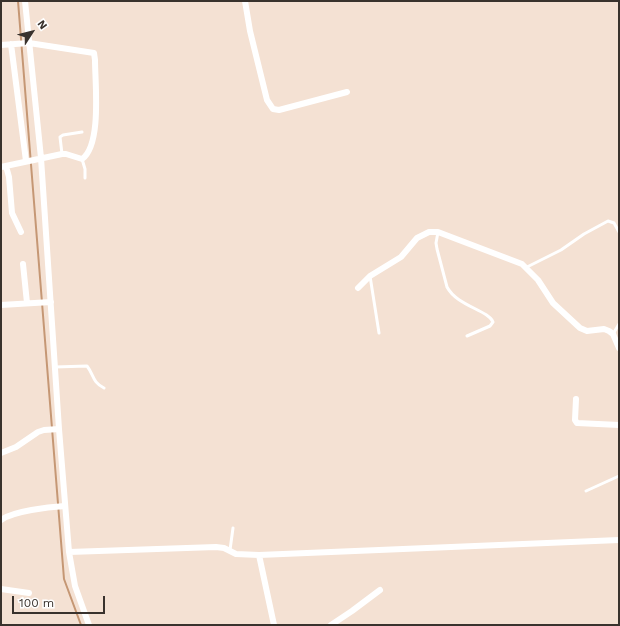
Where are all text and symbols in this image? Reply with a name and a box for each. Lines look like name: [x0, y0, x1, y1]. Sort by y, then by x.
north arrow: [12, 12, 52, 52]
text: N: [34, 18, 50, 32]
scale bar: [14, 588, 107, 614]
text: 100 m: [19, 596, 54, 610]

